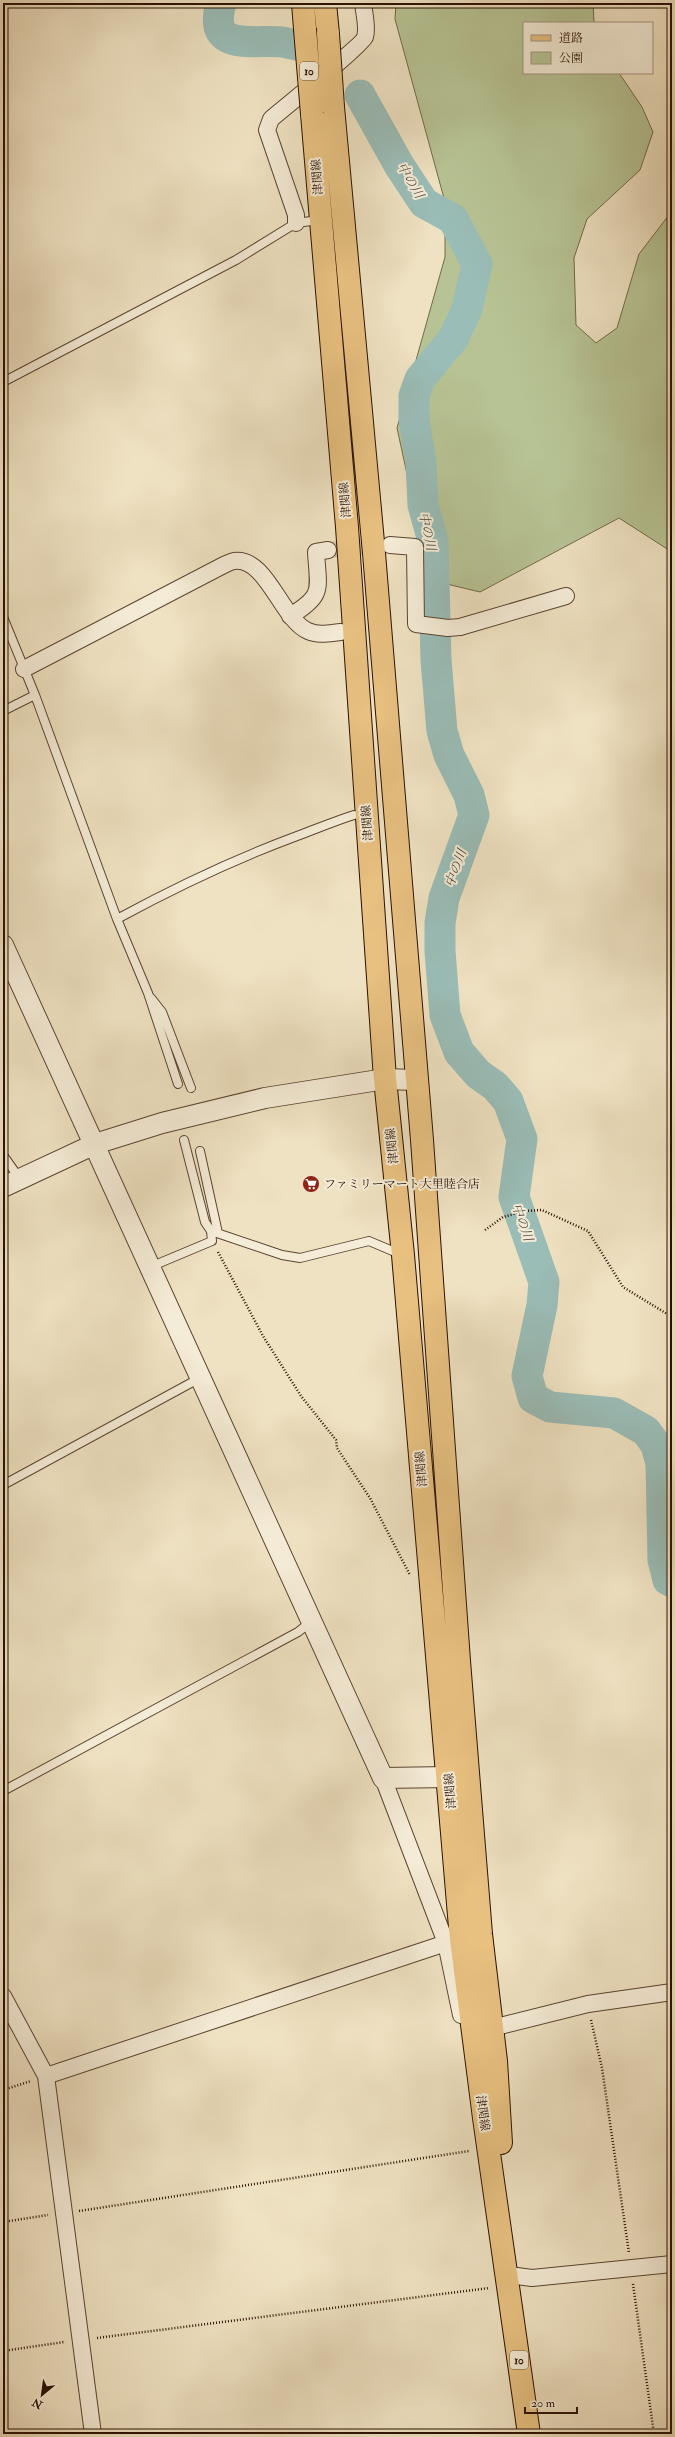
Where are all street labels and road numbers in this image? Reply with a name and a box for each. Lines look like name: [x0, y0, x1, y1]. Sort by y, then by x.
road number: 10: [300, 62, 318, 80]
street label: 津関線: [309, 158, 326, 195]
street label: 津関線: [336, 481, 355, 519]
street label: 津関線: [359, 804, 376, 841]
street label: 津関線: [383, 1127, 402, 1165]
street label: 津関線: [412, 1450, 431, 1488]
street label: 津関線: [441, 1772, 460, 1810]
street label: 津関線: [473, 2094, 492, 2132]
road number: 10: [510, 2351, 528, 2369]

